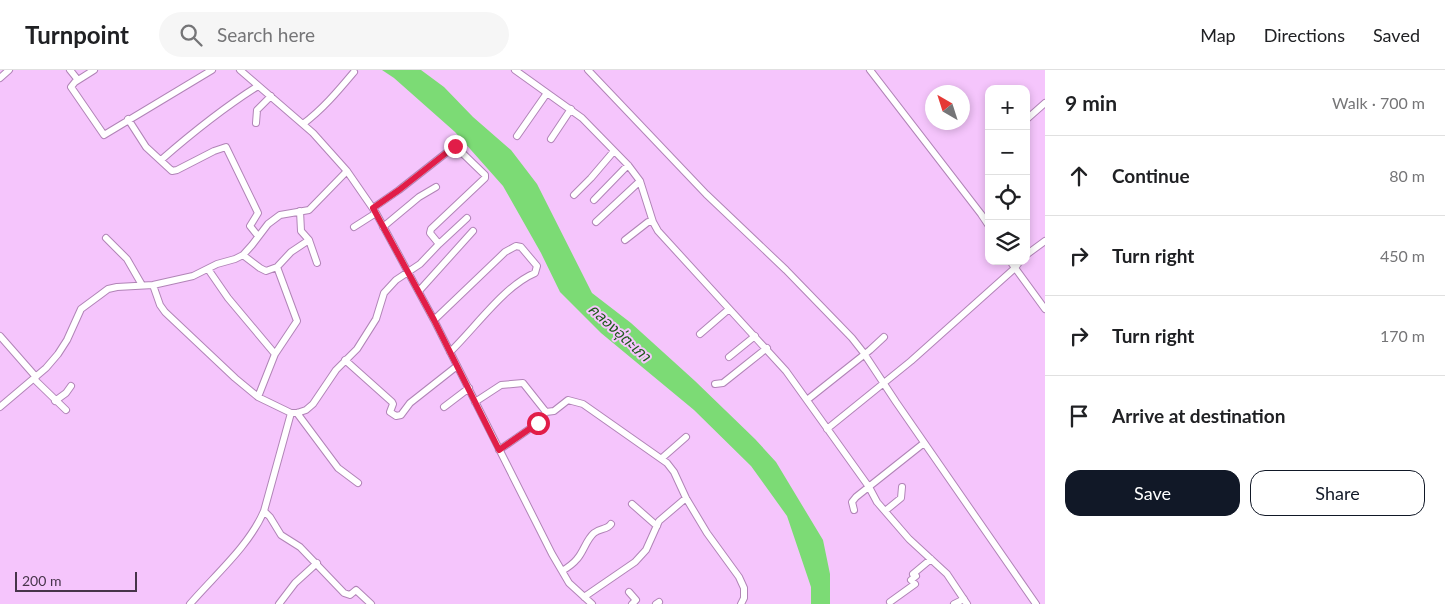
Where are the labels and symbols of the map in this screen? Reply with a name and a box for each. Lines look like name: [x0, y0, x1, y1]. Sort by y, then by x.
north arrow: [925, 85, 970, 130]
route end: [444, 135, 467, 158]
water label: คลองอุ่ตะเภา: [585, 299, 655, 366]
route start: [527, 412, 550, 435]
scale bar: [15, 569, 138, 592]

